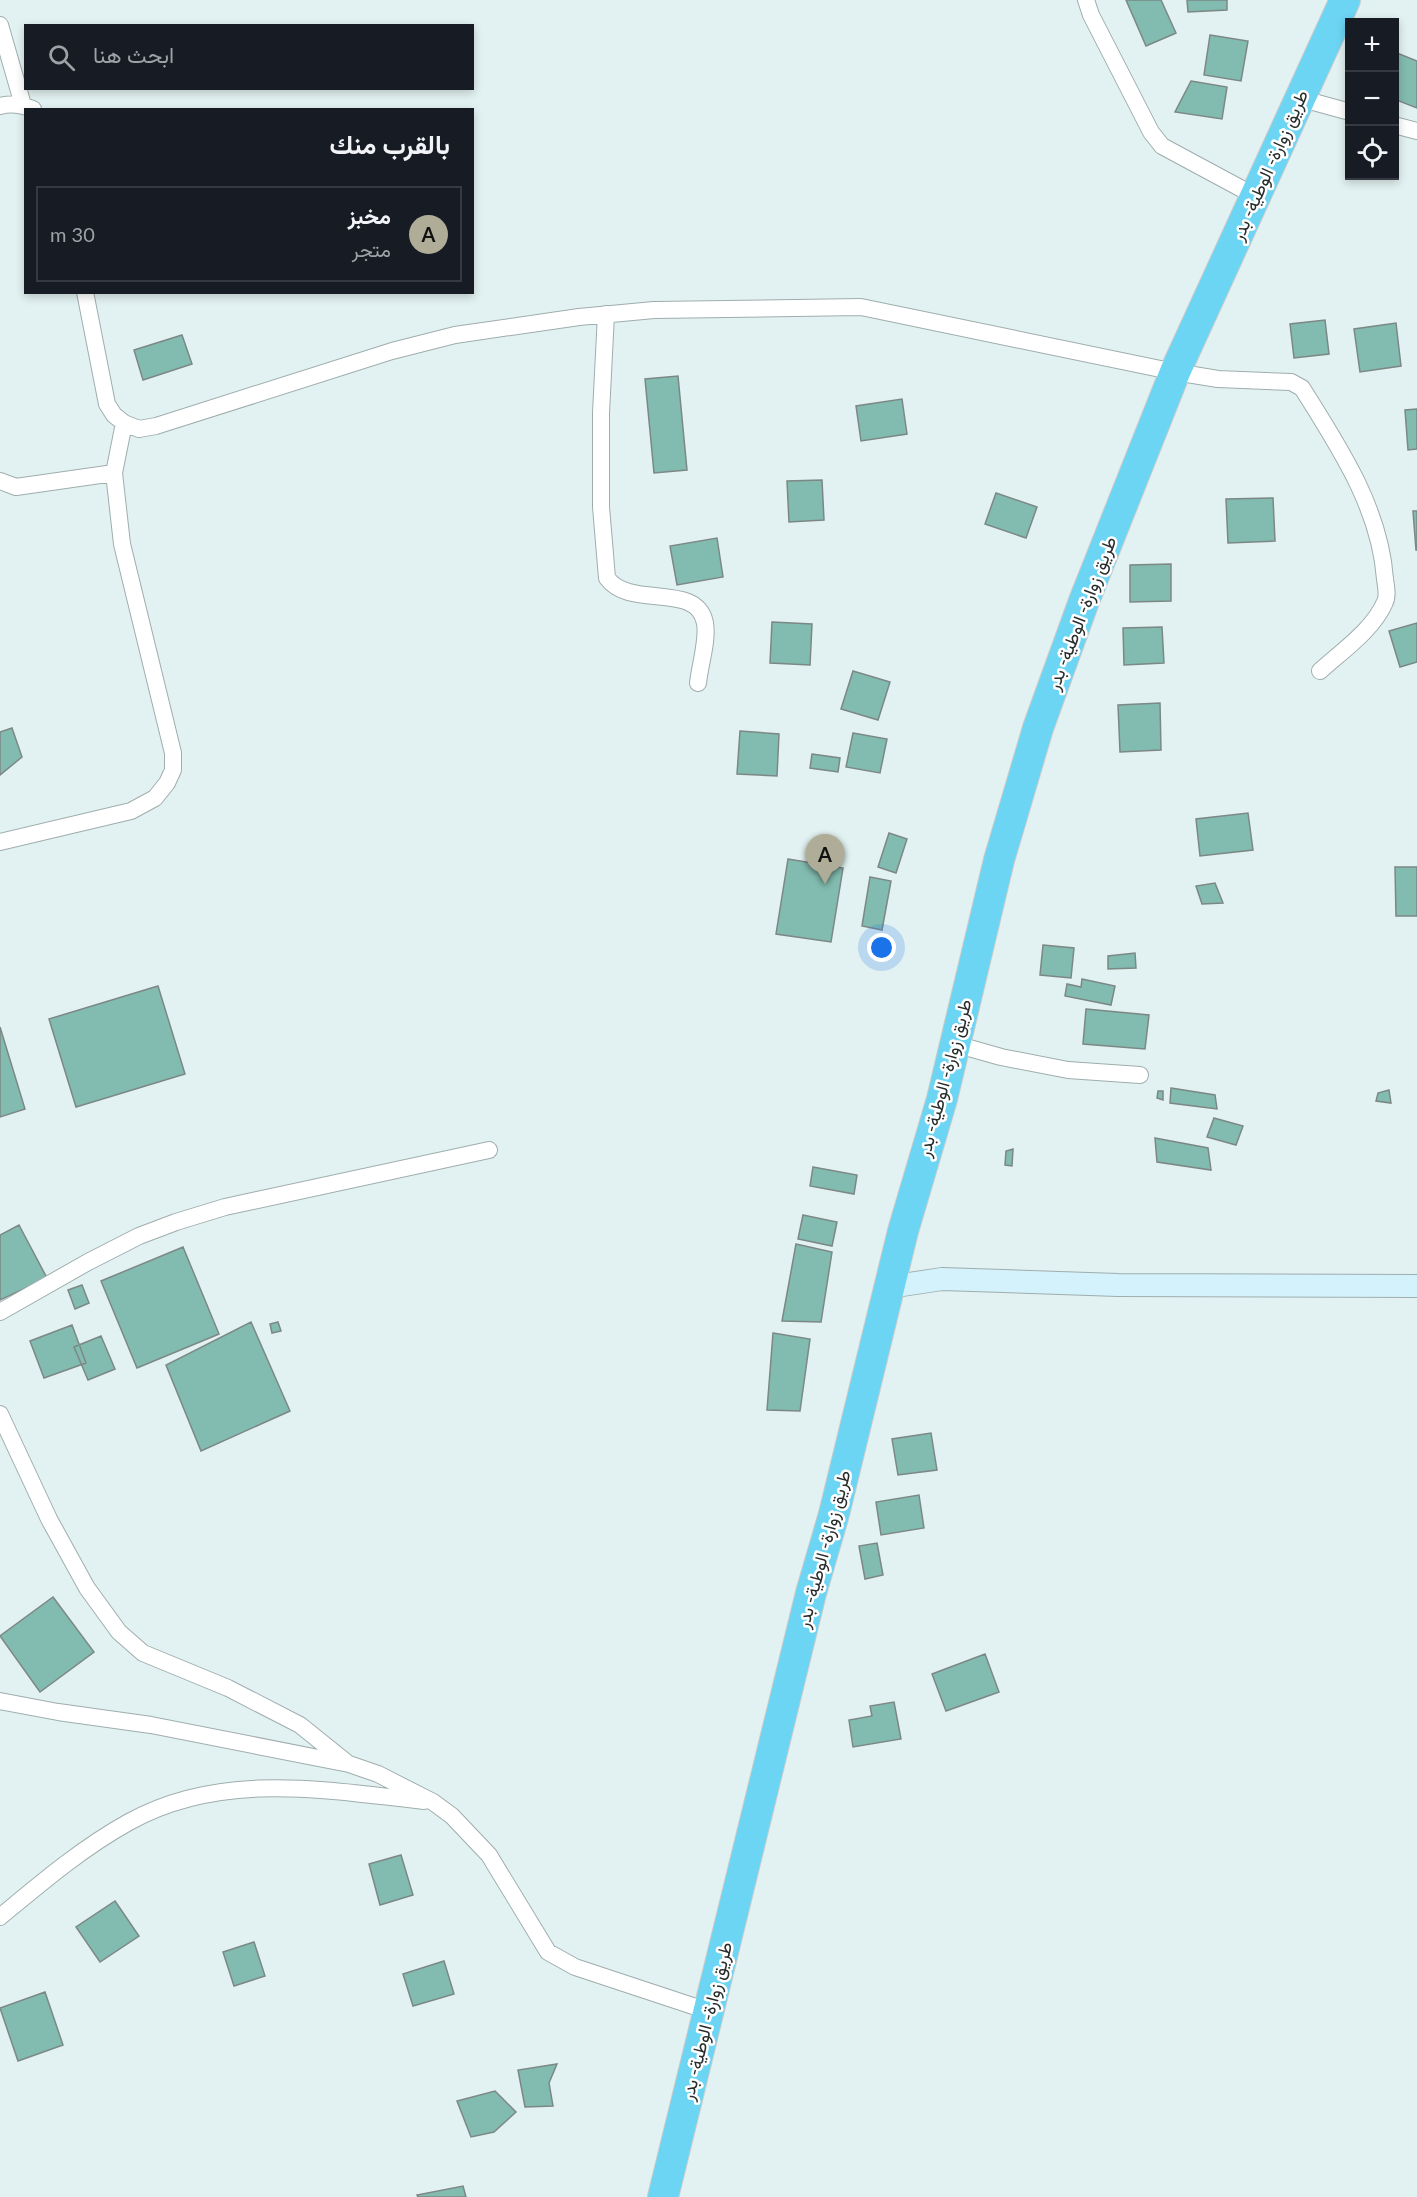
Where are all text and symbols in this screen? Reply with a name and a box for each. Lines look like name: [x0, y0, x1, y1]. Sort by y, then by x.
map controls: [1345, 18, 1399, 180]
button: +: [1345, 18, 1399, 72]
search box: [24, 24, 474, 90]
icon: search: [45, 41, 78, 74]
text: ابحث هنا: [93, 41, 174, 68]
button: −: [1345, 72, 1399, 126]
street label: طريق زوارة- الوطية- بدر: [1225, 86, 1313, 245]
button: locate: [1345, 126, 1399, 180]
text: بالقرب منك: [330, 128, 450, 160]
text: مخبز: [348, 202, 391, 229]
text: 30 m: [50, 222, 95, 246]
text: A: [422, 222, 435, 246]
text: متجر: [352, 237, 391, 261]
street label: طريق زوارة- الوطية- بدر: [1041, 533, 1121, 694]
pin: A: [806, 834, 844, 884]
your location: [867, 933, 896, 962]
street label: طريق زوارة- الوطية- بدر: [912, 997, 977, 1161]
street label: طريق زوارة- الوطية- بدر: [791, 1468, 856, 1632]
street label: طريق زوارة- الوطية- بدر: [675, 1939, 737, 2104]

